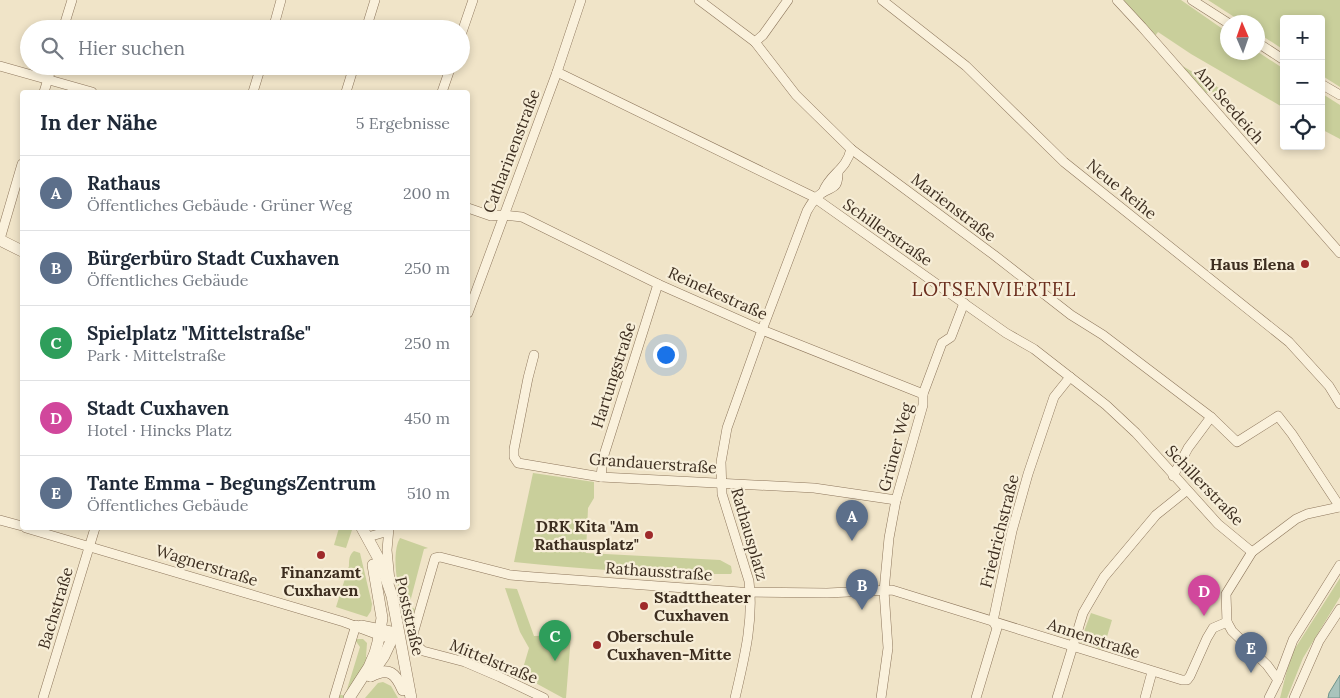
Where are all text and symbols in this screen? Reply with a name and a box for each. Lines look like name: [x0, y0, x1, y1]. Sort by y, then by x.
north arrow: [1220, 15, 1265, 60]
map controls: [1280, 15, 1325, 150]
button: +: [1280, 15, 1325, 60]
search box: [20, 20, 470, 75]
icon: search: [38, 34, 66, 62]
text: Hier suchen: [78, 36, 185, 60]
button: −: [1280, 60, 1325, 105]
street label: Am Seedeich: [1190, 62, 1269, 148]
street label: Catharinenstraße: [478, 86, 544, 216]
button: locate: [1280, 105, 1325, 150]
text: In der Nähe: [40, 109, 157, 136]
text: 5 Ergebnisse: [356, 113, 450, 133]
street label: Neue Reihe: [1083, 155, 1161, 224]
street label: Marienstraße: [908, 169, 1001, 246]
text: Rathaus: [87, 171, 160, 195]
text: A: [51, 183, 61, 203]
text: 200 m: [403, 183, 450, 203]
street label: Schillerstraße: [840, 194, 937, 270]
text: Öffentliches Gebäude · Grüner Weg: [87, 195, 352, 215]
text: Bürgerbüro Stadt Cuxhaven: [87, 246, 339, 270]
place label: Haus Elena: [1210, 254, 1296, 274]
text: B: [51, 258, 61, 278]
text: 250 m: [404, 258, 450, 278]
marker: Haus Elena: [1299, 258, 1311, 270]
street label: Reinekestraße: [665, 262, 771, 324]
text: Öffentliches Gebäude: [87, 270, 248, 290]
district label: LOTSENVIERTEL: [911, 277, 1077, 301]
street label: Hartungstraße: [586, 319, 640, 430]
text: Spielplatz "Mittelstraße": [87, 321, 311, 345]
text: C: [50, 333, 62, 353]
text: 250 m: [404, 333, 450, 353]
your location: [653, 342, 679, 368]
text: Park · Mittelstraße: [87, 345, 226, 365]
text: Stadt Cuxhaven: [87, 396, 229, 420]
street label: Grüner Weg: [874, 399, 917, 494]
text: D: [50, 408, 62, 428]
text: 450 m: [404, 408, 450, 428]
text: Hotel · Hincks Platz: [87, 420, 232, 440]
street label: Schillerstraße: [1162, 441, 1249, 530]
street label: Grandauerstraße: [588, 449, 718, 477]
text: Tante Emma - BegungsZentrum: [87, 471, 376, 495]
street label: Friedrichstraße: [975, 472, 1023, 590]
text: E: [51, 483, 61, 503]
text: 510 m: [407, 483, 450, 503]
street label: Rathausplatz: [727, 485, 773, 583]
text: Öffentliches Gebäude: [87, 495, 248, 515]
pin: A: [836, 500, 868, 541]
place label: DRK Kita "Am Rathausplatz": [534, 516, 639, 554]
marker: DRK Kita "Am Rathausplatz": [643, 529, 655, 541]
street label: Wagnerstraße: [153, 540, 261, 590]
marker: Finanzamt Cuxhaven: [315, 549, 327, 561]
street label: Rathausstraße: [605, 557, 714, 585]
place label: Finanzamt Cuxhaven: [281, 562, 362, 600]
street label: Bachstraße: [33, 564, 77, 651]
pin: B: [846, 569, 878, 610]
street label: Poststraße: [391, 574, 429, 658]
pin: D: [1188, 575, 1220, 616]
place label: Stadttheater Cuxhaven: [654, 587, 751, 625]
marker: Stadttheater Cuxhaven: [638, 600, 650, 612]
street label: Annenstraße: [1044, 613, 1143, 662]
pin: C: [539, 620, 571, 661]
place label: Oberschule Cuxhaven-Mitte: [607, 626, 732, 664]
pin: E: [1235, 632, 1267, 673]
street label: Mittelstraße: [447, 634, 541, 688]
marker: Oberschule Cuxhaven-Mitte: [591, 639, 603, 651]

